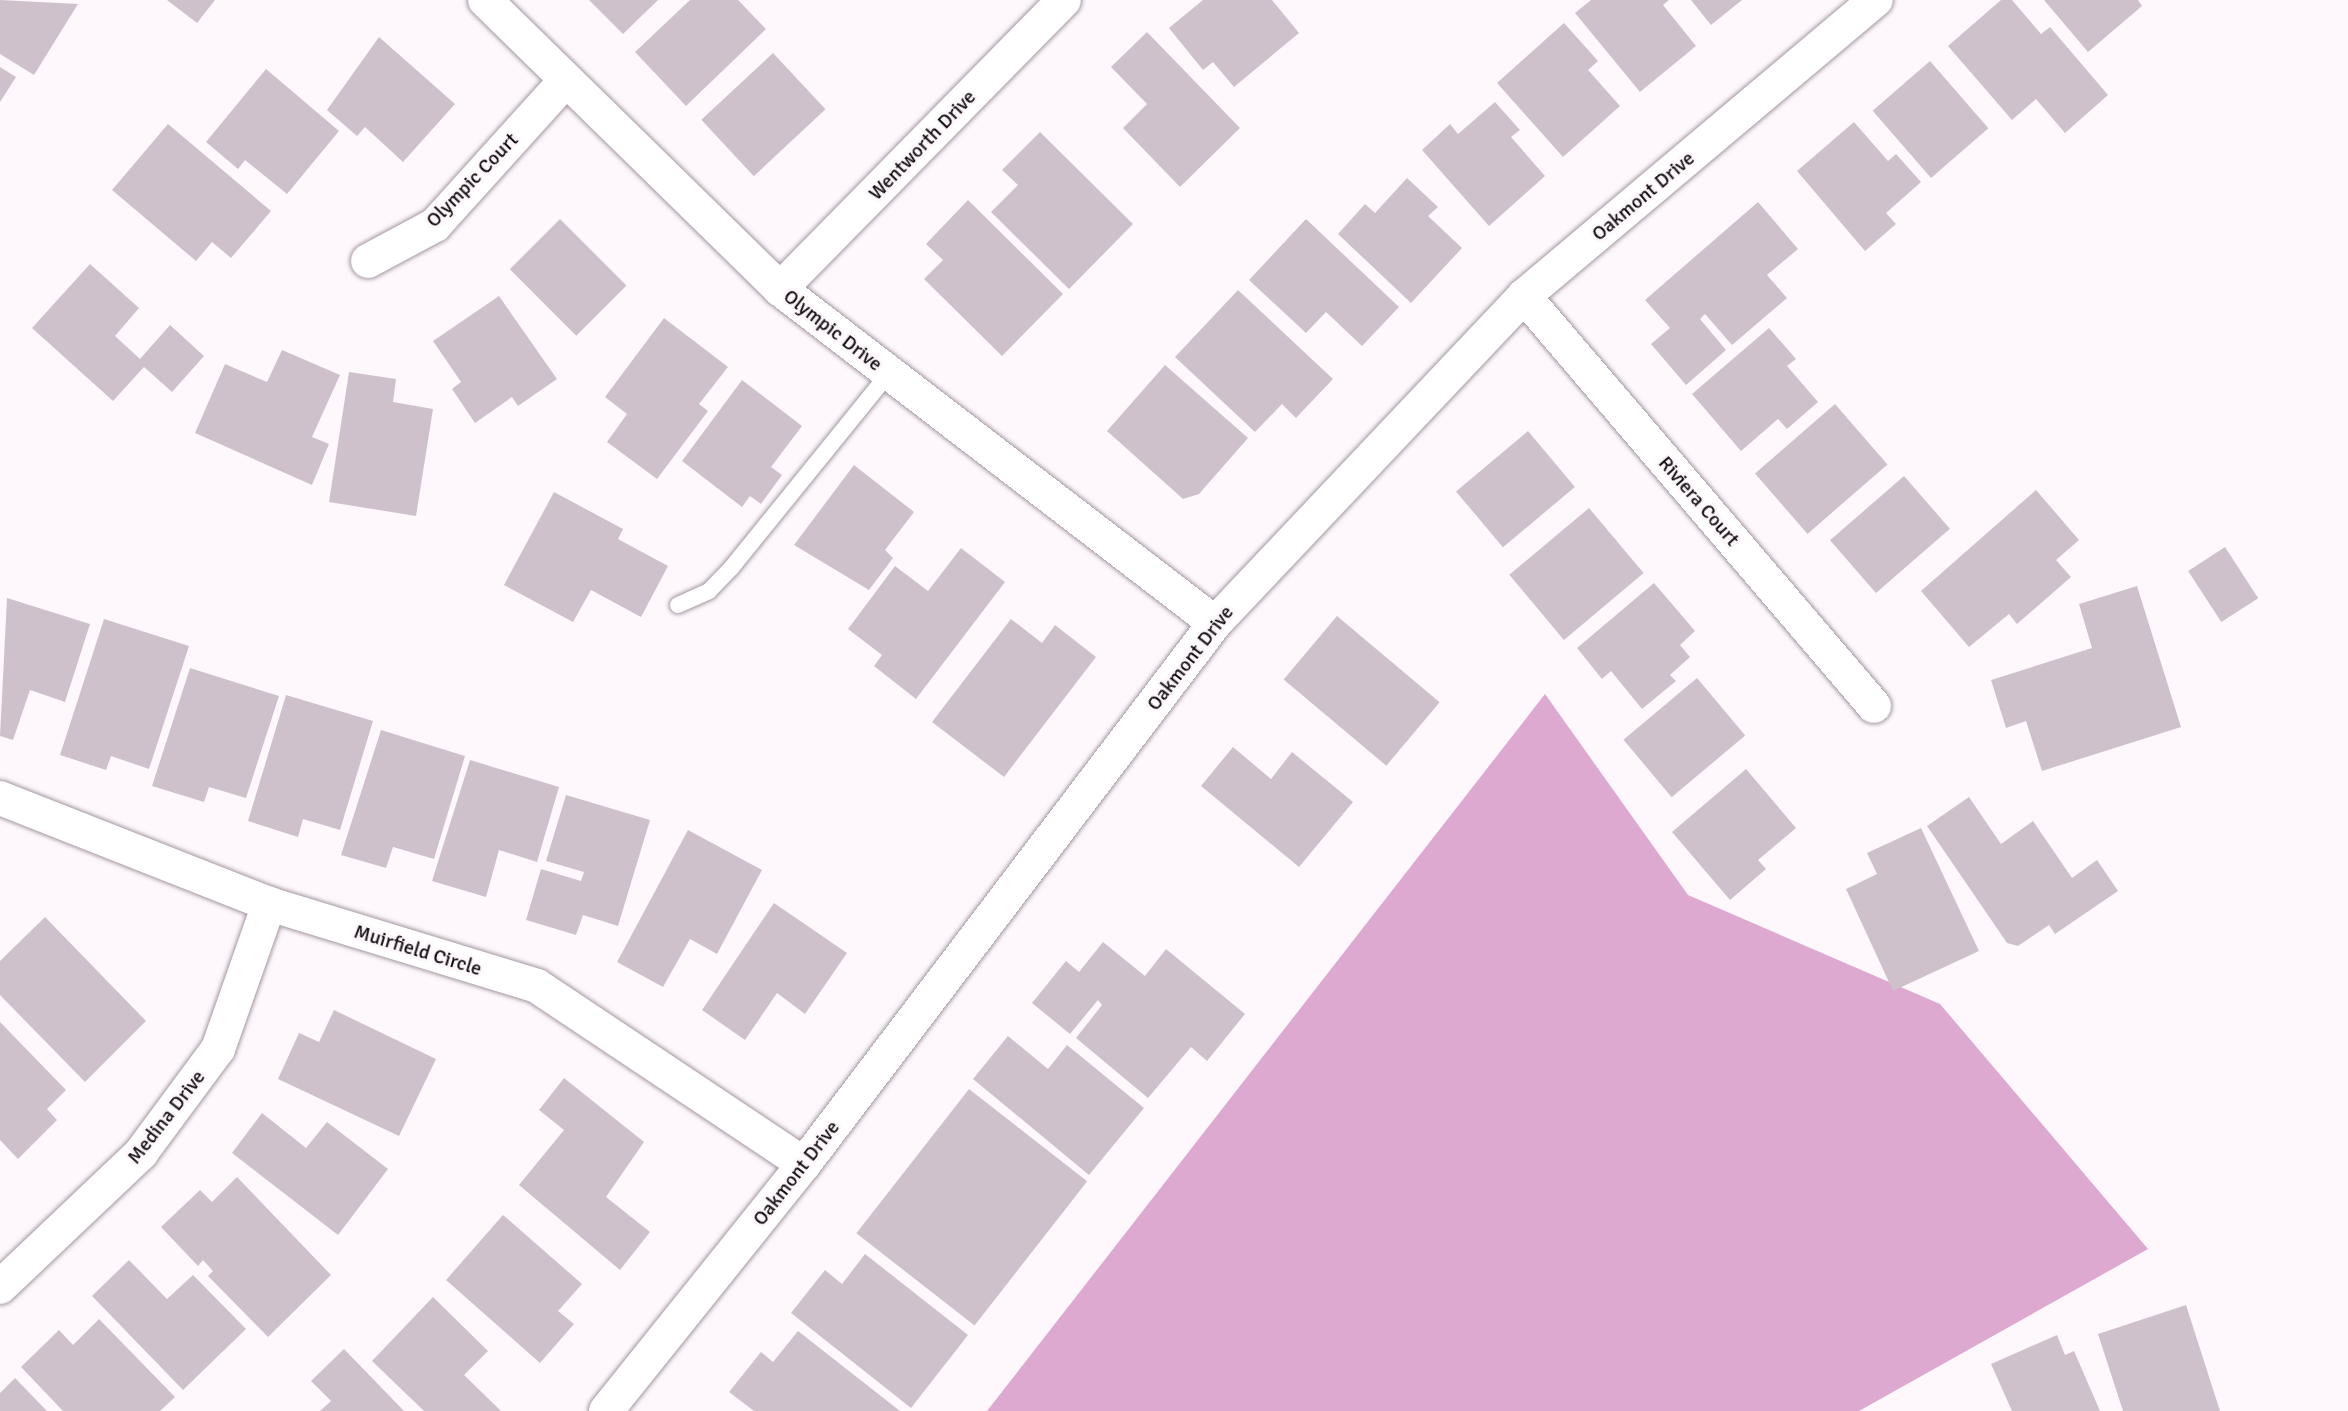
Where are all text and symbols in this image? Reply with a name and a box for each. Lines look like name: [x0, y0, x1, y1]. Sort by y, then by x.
street label: Wentworth Drive: [863, 85, 981, 205]
street label: Olympic Court: [421, 128, 523, 232]
street label: Oakmont Drive: [1587, 146, 1699, 246]
street label: Olympic Drive: [779, 284, 887, 376]
street label: Riviera Court: [1653, 451, 1745, 551]
street label: Oakmont Drive: [1142, 601, 1238, 715]
street label: Muirfield Circle: [351, 919, 485, 981]
street label: Medina Drive: [122, 1065, 210, 1169]
street label: Oakmont Drive: [748, 1116, 844, 1230]

